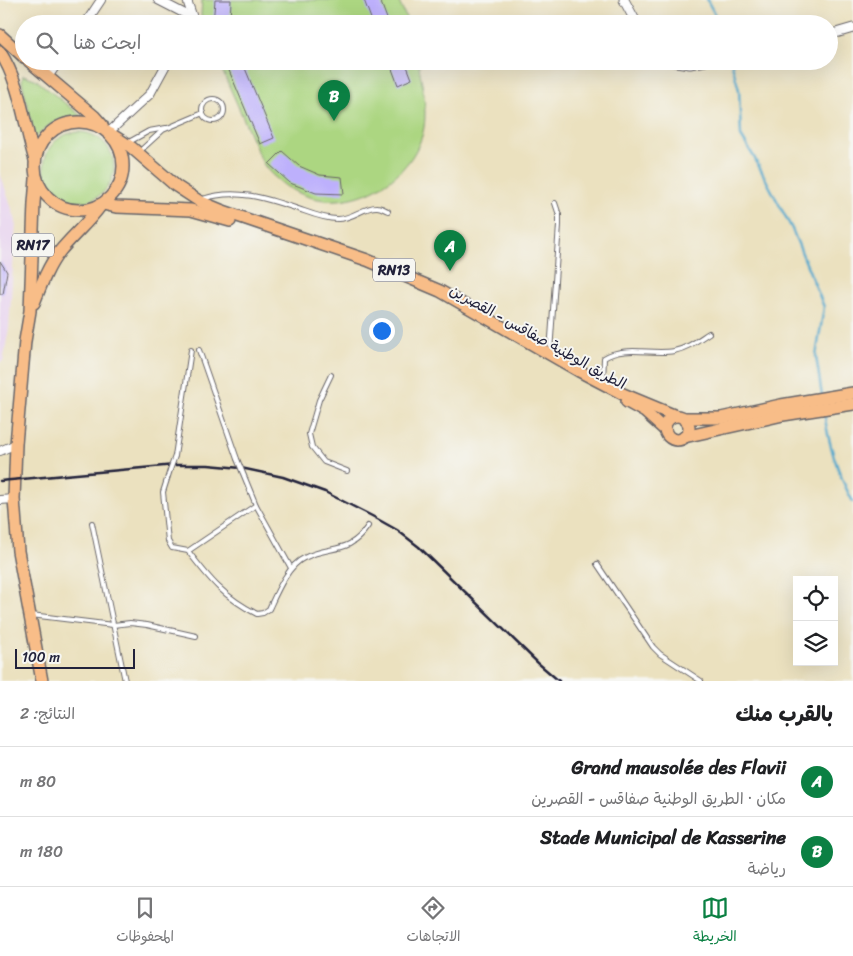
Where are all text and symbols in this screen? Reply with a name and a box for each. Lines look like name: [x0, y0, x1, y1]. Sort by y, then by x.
search box: [15, 15, 838, 70]
text: ابحث هنا: [73, 26, 141, 59]
icon: search: [33, 29, 61, 57]
pin: B: [318, 80, 350, 121]
pin: A: [434, 230, 466, 271]
road number: RN17: [12, 234, 54, 256]
road number: RN13: [373, 258, 415, 282]
street label: الطريق الوطنية صفاقس - القصرين: [445, 277, 631, 397]
your location: [369, 318, 395, 344]
map controls: [793, 576, 838, 666]
button: locate: [793, 576, 838, 621]
button: layers: [793, 621, 838, 666]
text: 100 m: [22, 645, 60, 670]
scale bar: [15, 646, 135, 669]
text: بالقرب منك: [735, 695, 833, 733]
text: النتائج: 2: [20, 699, 75, 728]
text: Grand mausolée des Flavii: [572, 751, 786, 784]
text: 80 m: [20, 767, 56, 796]
text: A: [812, 767, 822, 796]
text: مكان · الطريق الوطنية صفاقس - القصرين: [531, 784, 786, 813]
text: Stade Municipal de Kasserine: [540, 821, 786, 854]
text: 180 m: [20, 837, 63, 866]
text: B: [812, 837, 822, 866]
text: رياضة: [748, 854, 786, 883]
tab: المحفوظات: [116, 894, 174, 949]
tab: الاتجاهات: [406, 894, 461, 949]
tab: الخريطة: [693, 894, 737, 949]

